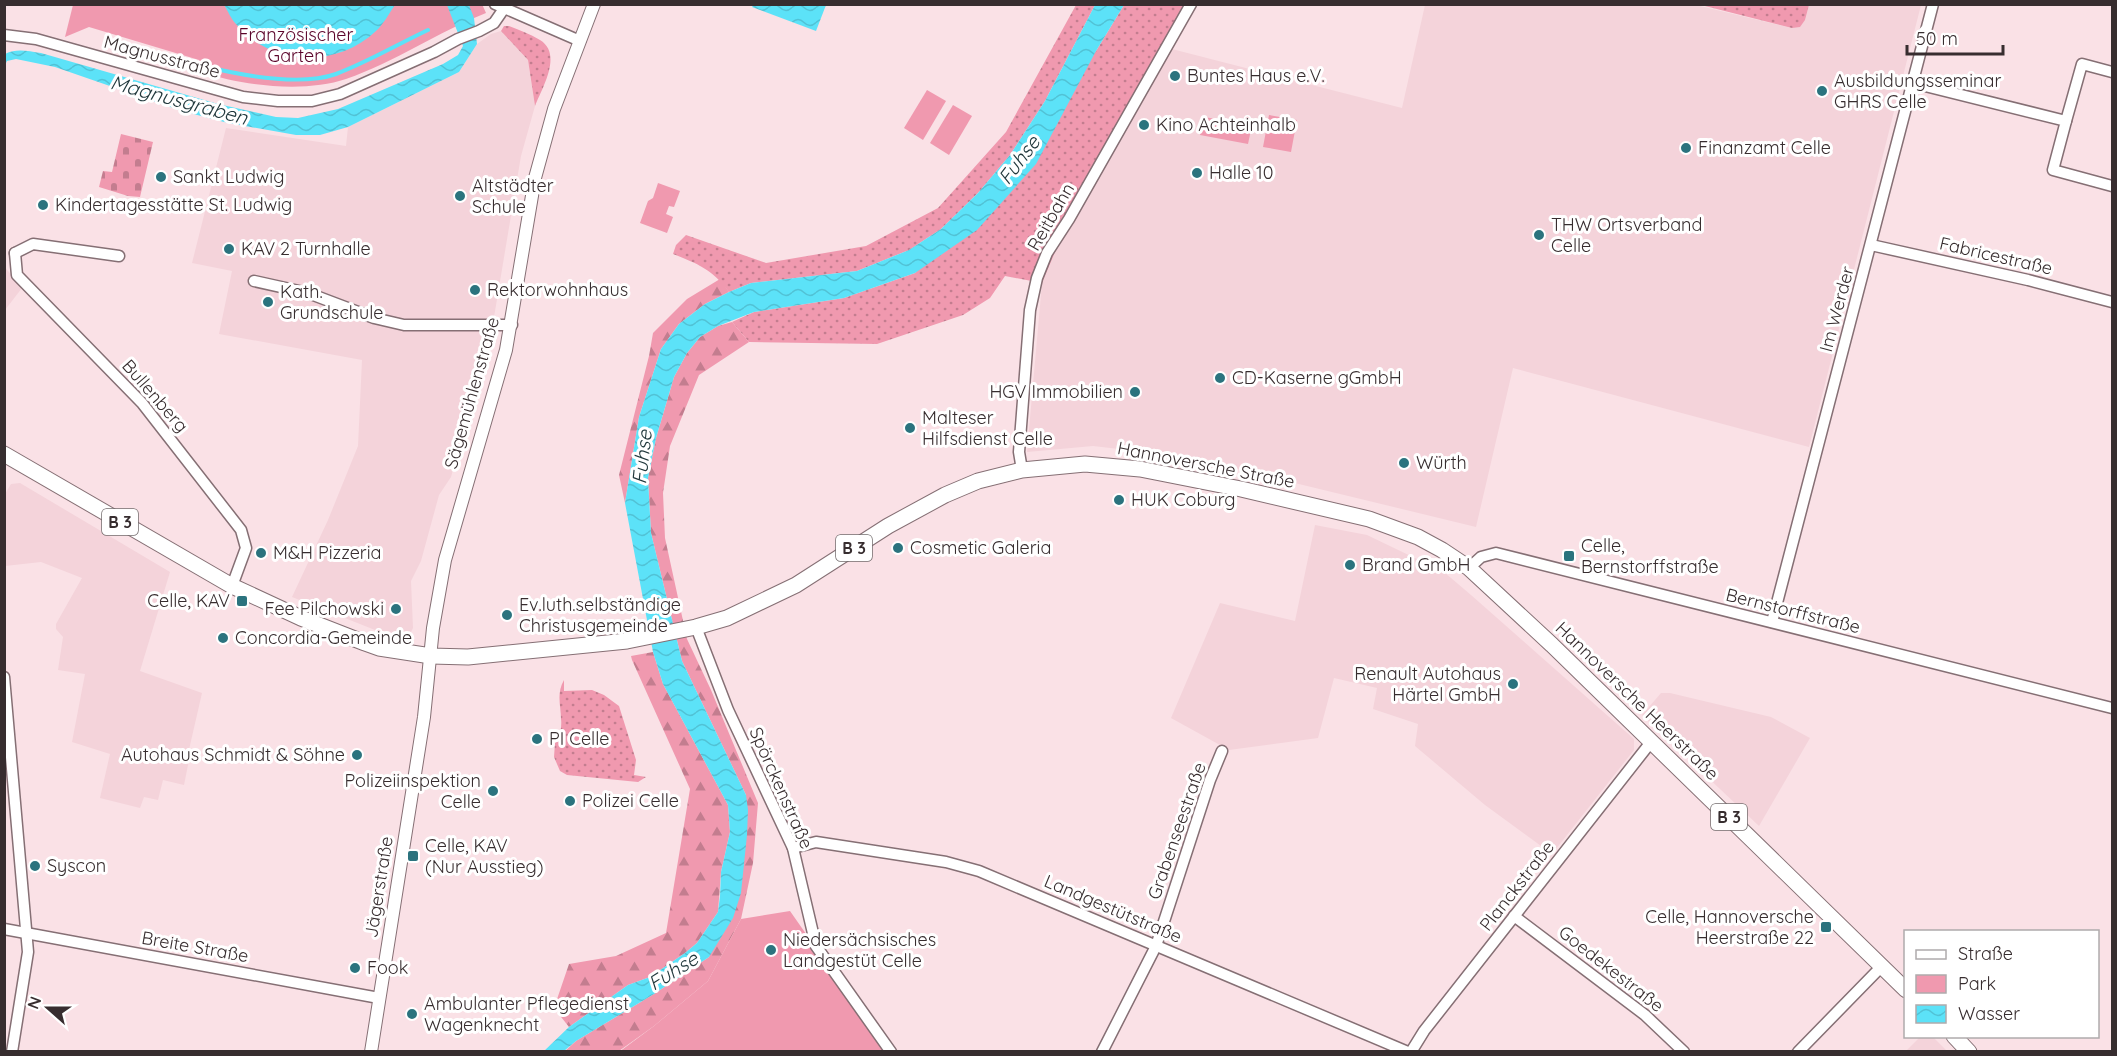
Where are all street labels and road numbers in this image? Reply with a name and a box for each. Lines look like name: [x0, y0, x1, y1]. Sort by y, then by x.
street label: Magnusstraße: [102, 30, 223, 83]
street label: Reitbahn: [1022, 179, 1079, 255]
street label: Fabricestraße: [1937, 231, 2055, 280]
street label: Im Werder: [1814, 263, 1859, 354]
street label: Sägemühlenstraße: [439, 314, 504, 471]
street label: Bullenberg: [117, 354, 193, 437]
street label: Hannoversche Straße: [1116, 436, 1297, 493]
road number: B 3: [102, 509, 138, 535]
road number: B 3: [836, 535, 872, 561]
street label: Bernstorffstraße: [1724, 583, 1863, 638]
street label: Hannoversche Heerstraße: [1551, 616, 1724, 785]
street label: Spörckenstraße: [744, 723, 819, 852]
street label: Grabenseestraße: [1142, 759, 1211, 902]
road number: B 3: [1711, 804, 1747, 830]
street label: Jägerstraße: [359, 835, 398, 939]
street label: Planckstraße: [1474, 836, 1559, 935]
street label: Landgestütstraße: [1041, 869, 1186, 948]
street label: Goedekestraße: [1554, 920, 1669, 1017]
street label: Breite Straße: [140, 926, 250, 967]

